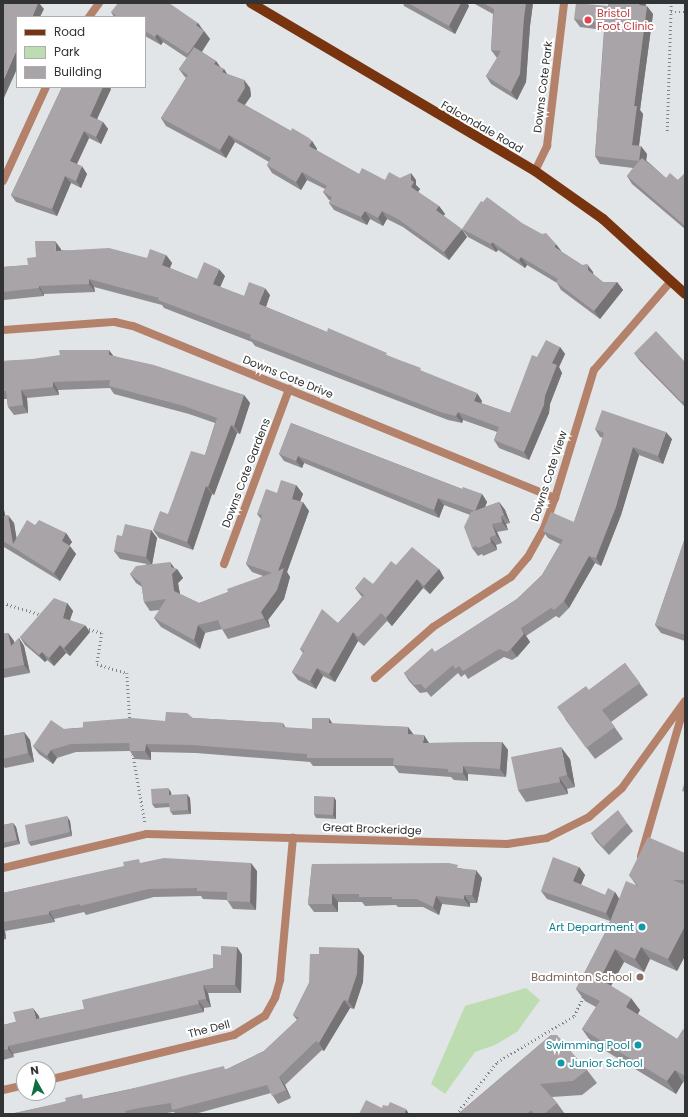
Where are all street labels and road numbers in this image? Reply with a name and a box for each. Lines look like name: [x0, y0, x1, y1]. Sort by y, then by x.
street label: Downs Cote Park: [531, 40, 555, 134]
street label: Falcondale Road: [439, 98, 525, 156]
street label: Downs Cote Drive: [241, 353, 335, 401]
street label: Downs Cote Gardens: [219, 416, 273, 530]
street label: Downs Cote View: [528, 429, 570, 523]
street label: Great Brockeridge: [322, 821, 422, 837]
street label: The Dell: [187, 1017, 231, 1041]

